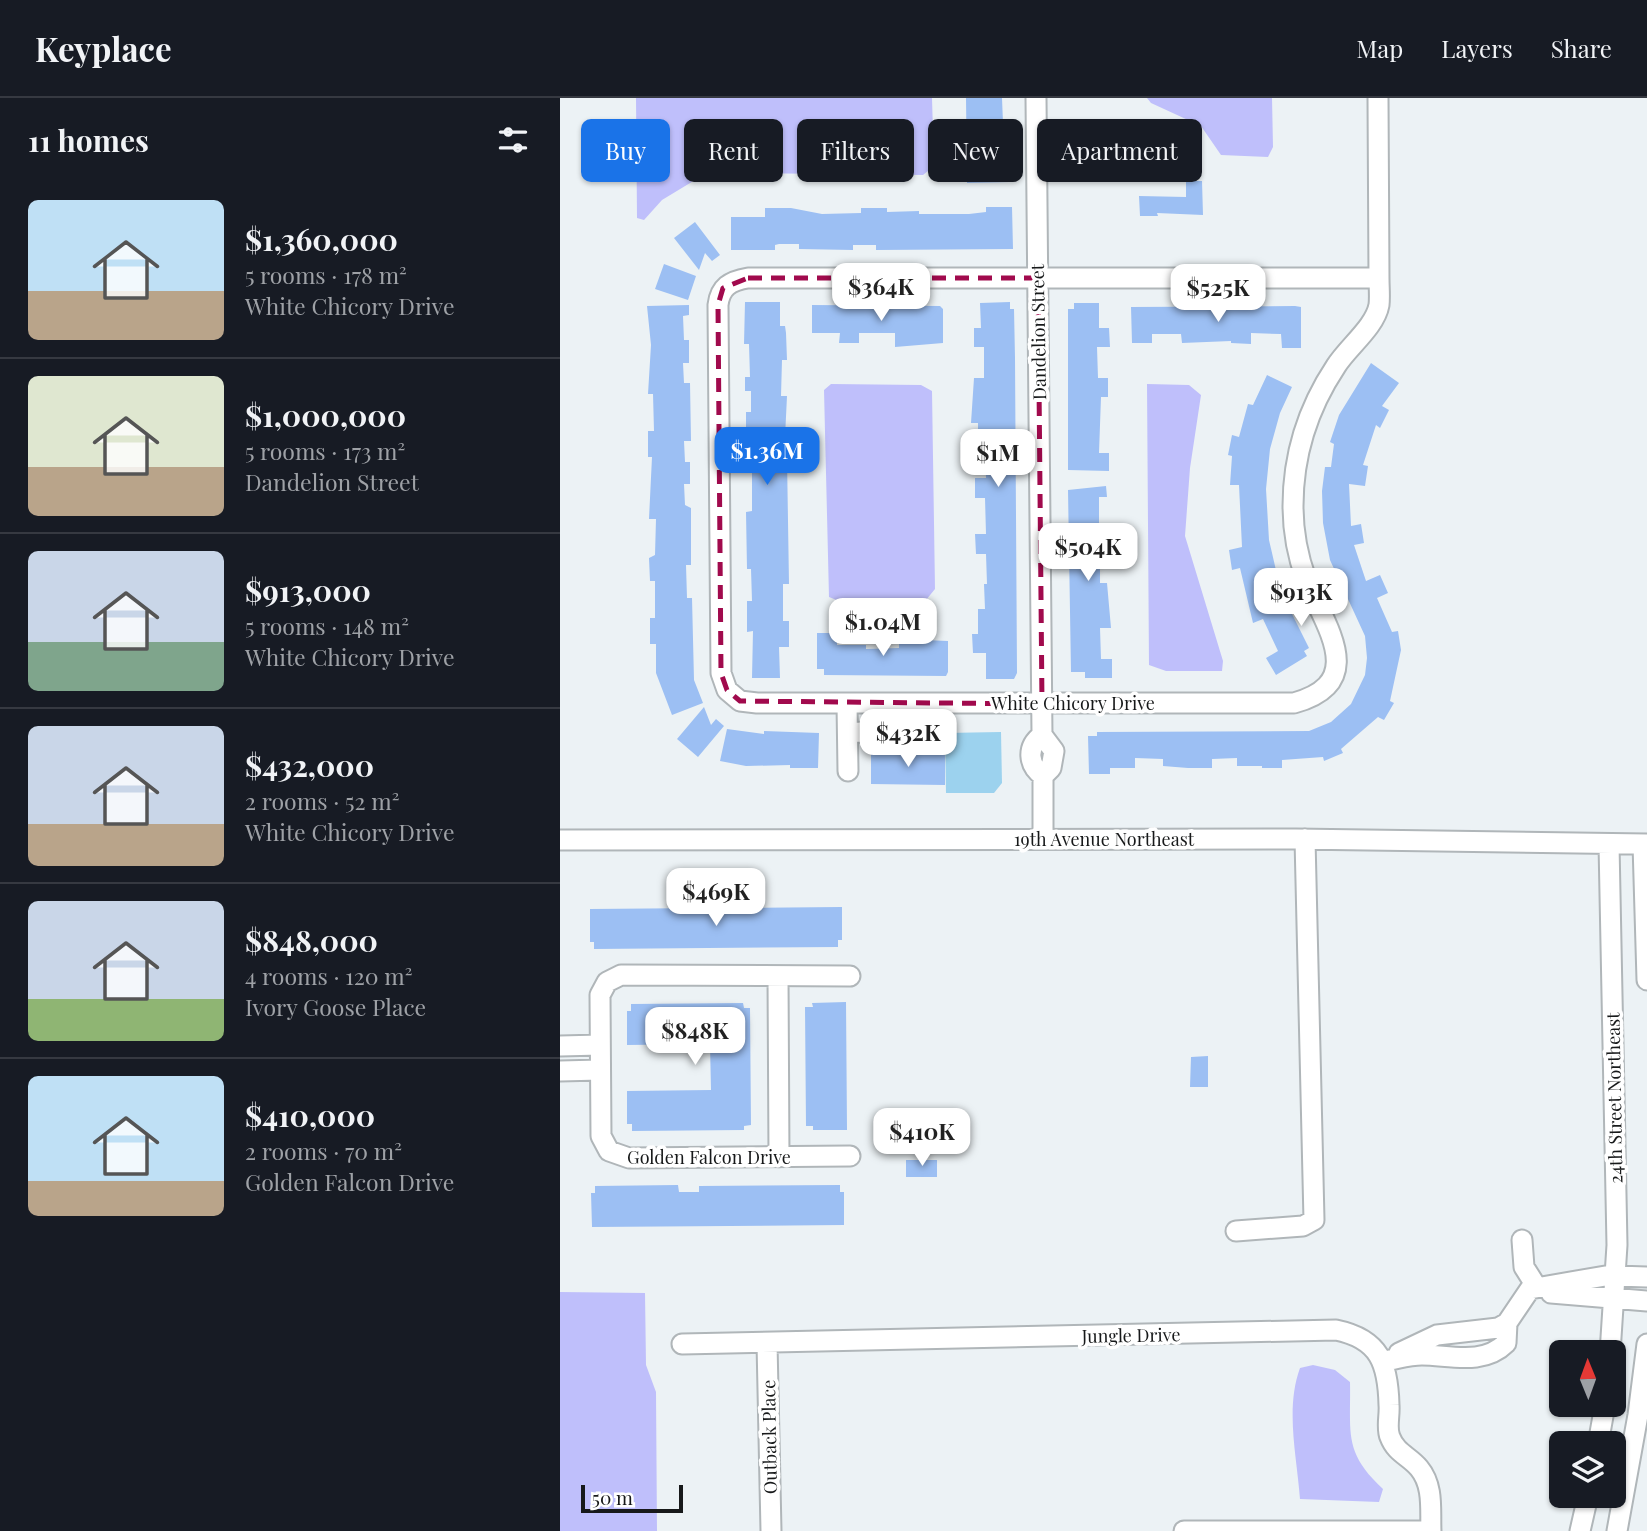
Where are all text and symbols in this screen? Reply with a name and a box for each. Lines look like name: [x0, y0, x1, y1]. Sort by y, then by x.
text: Keyplace: [35, 26, 172, 70]
text: Map: [1357, 32, 1403, 64]
text: Layers: [1441, 32, 1513, 64]
text: Share: [1551, 32, 1612, 64]
chip: Buy: [581, 119, 670, 182]
chip: Rent: [684, 119, 783, 182]
chip: Filters: [797, 119, 914, 182]
chip: New: [928, 119, 1023, 182]
chip: Apartment: [1037, 119, 1202, 182]
text: 11 homes: [28, 120, 149, 160]
icon: filters: [494, 121, 532, 159]
text: $1,360,000: [245, 219, 398, 259]
icon: home: [84, 228, 168, 312]
text: 5 rooms · 178 m²: [245, 259, 407, 290]
street label: Dandelion Street: [1025, 263, 1051, 400]
pin: $364K: [832, 264, 930, 323]
pin: $525K: [1169, 264, 1267, 324]
text: $364K: [848, 270, 914, 301]
text: $525K: [1187, 271, 1249, 302]
text: White Chicory Drive: [245, 290, 455, 321]
text: $1,000,000: [245, 395, 406, 435]
icon: home: [84, 404, 168, 488]
pin: $1.36M: [710, 428, 824, 487]
pin: $1M: [964, 430, 1032, 489]
text: $1.36M: [731, 434, 803, 465]
text: 5 rooms · 173 m²: [245, 435, 405, 466]
text: $1M: [976, 436, 1020, 467]
text: Dandelion Street: [245, 466, 419, 497]
pin: $504K: [1039, 524, 1137, 583]
text: $504K: [1055, 530, 1121, 561]
pin: $913K: [1252, 568, 1350, 628]
text: $913,000: [245, 570, 371, 610]
text: $913K: [1270, 575, 1332, 606]
icon: home: [84, 579, 168, 663]
pin: $1.04M: [826, 598, 940, 658]
text: $1.04M: [845, 605, 921, 636]
text: 5 rooms · 148 m²: [245, 610, 409, 641]
text: White Chicory Drive: [245, 641, 455, 672]
street label: White Chicory Drive: [990, 691, 1155, 715]
pin: $432K: [859, 710, 957, 769]
text: $432K: [876, 716, 940, 747]
text: $432,000: [245, 745, 374, 785]
icon: home: [84, 754, 168, 838]
text: 2 rooms · 52 m²: [245, 785, 399, 816]
text: White Chicory Drive: [245, 816, 455, 847]
street label: 19th Avenue Northeast: [1014, 827, 1195, 851]
pin: $469K: [667, 868, 765, 928]
text: $469K: [682, 875, 750, 906]
text: $848,000: [245, 920, 378, 960]
icon: home: [84, 929, 168, 1013]
text: 4 rooms · 120 m²: [245, 960, 413, 991]
text: Ivory Goose Place: [245, 991, 426, 1022]
pin: $848K: [646, 1007, 744, 1067]
street label: 24th Street Northeast: [1600, 1012, 1627, 1184]
text: $848K: [661, 1014, 729, 1045]
text: $410,000: [245, 1095, 375, 1135]
icon: home: [84, 1104, 168, 1188]
pin: $410K: [873, 1108, 971, 1168]
text: $410K: [889, 1115, 955, 1146]
text: 2 rooms · 70 m²: [245, 1135, 402, 1166]
street label: Golden Falcon Drive: [627, 1145, 791, 1169]
text: Golden Falcon Drive: [245, 1166, 454, 1197]
street label: Jungle Drive: [1080, 1322, 1181, 1348]
north arrow: [1549, 1340, 1626, 1418]
map controls: [1549, 1340, 1626, 1508]
street label: Outback Place: [756, 1380, 782, 1494]
button: layers: [1549, 1431, 1626, 1508]
scale bar: [581, 1482, 682, 1514]
text: 50 m: [592, 1484, 633, 1510]

